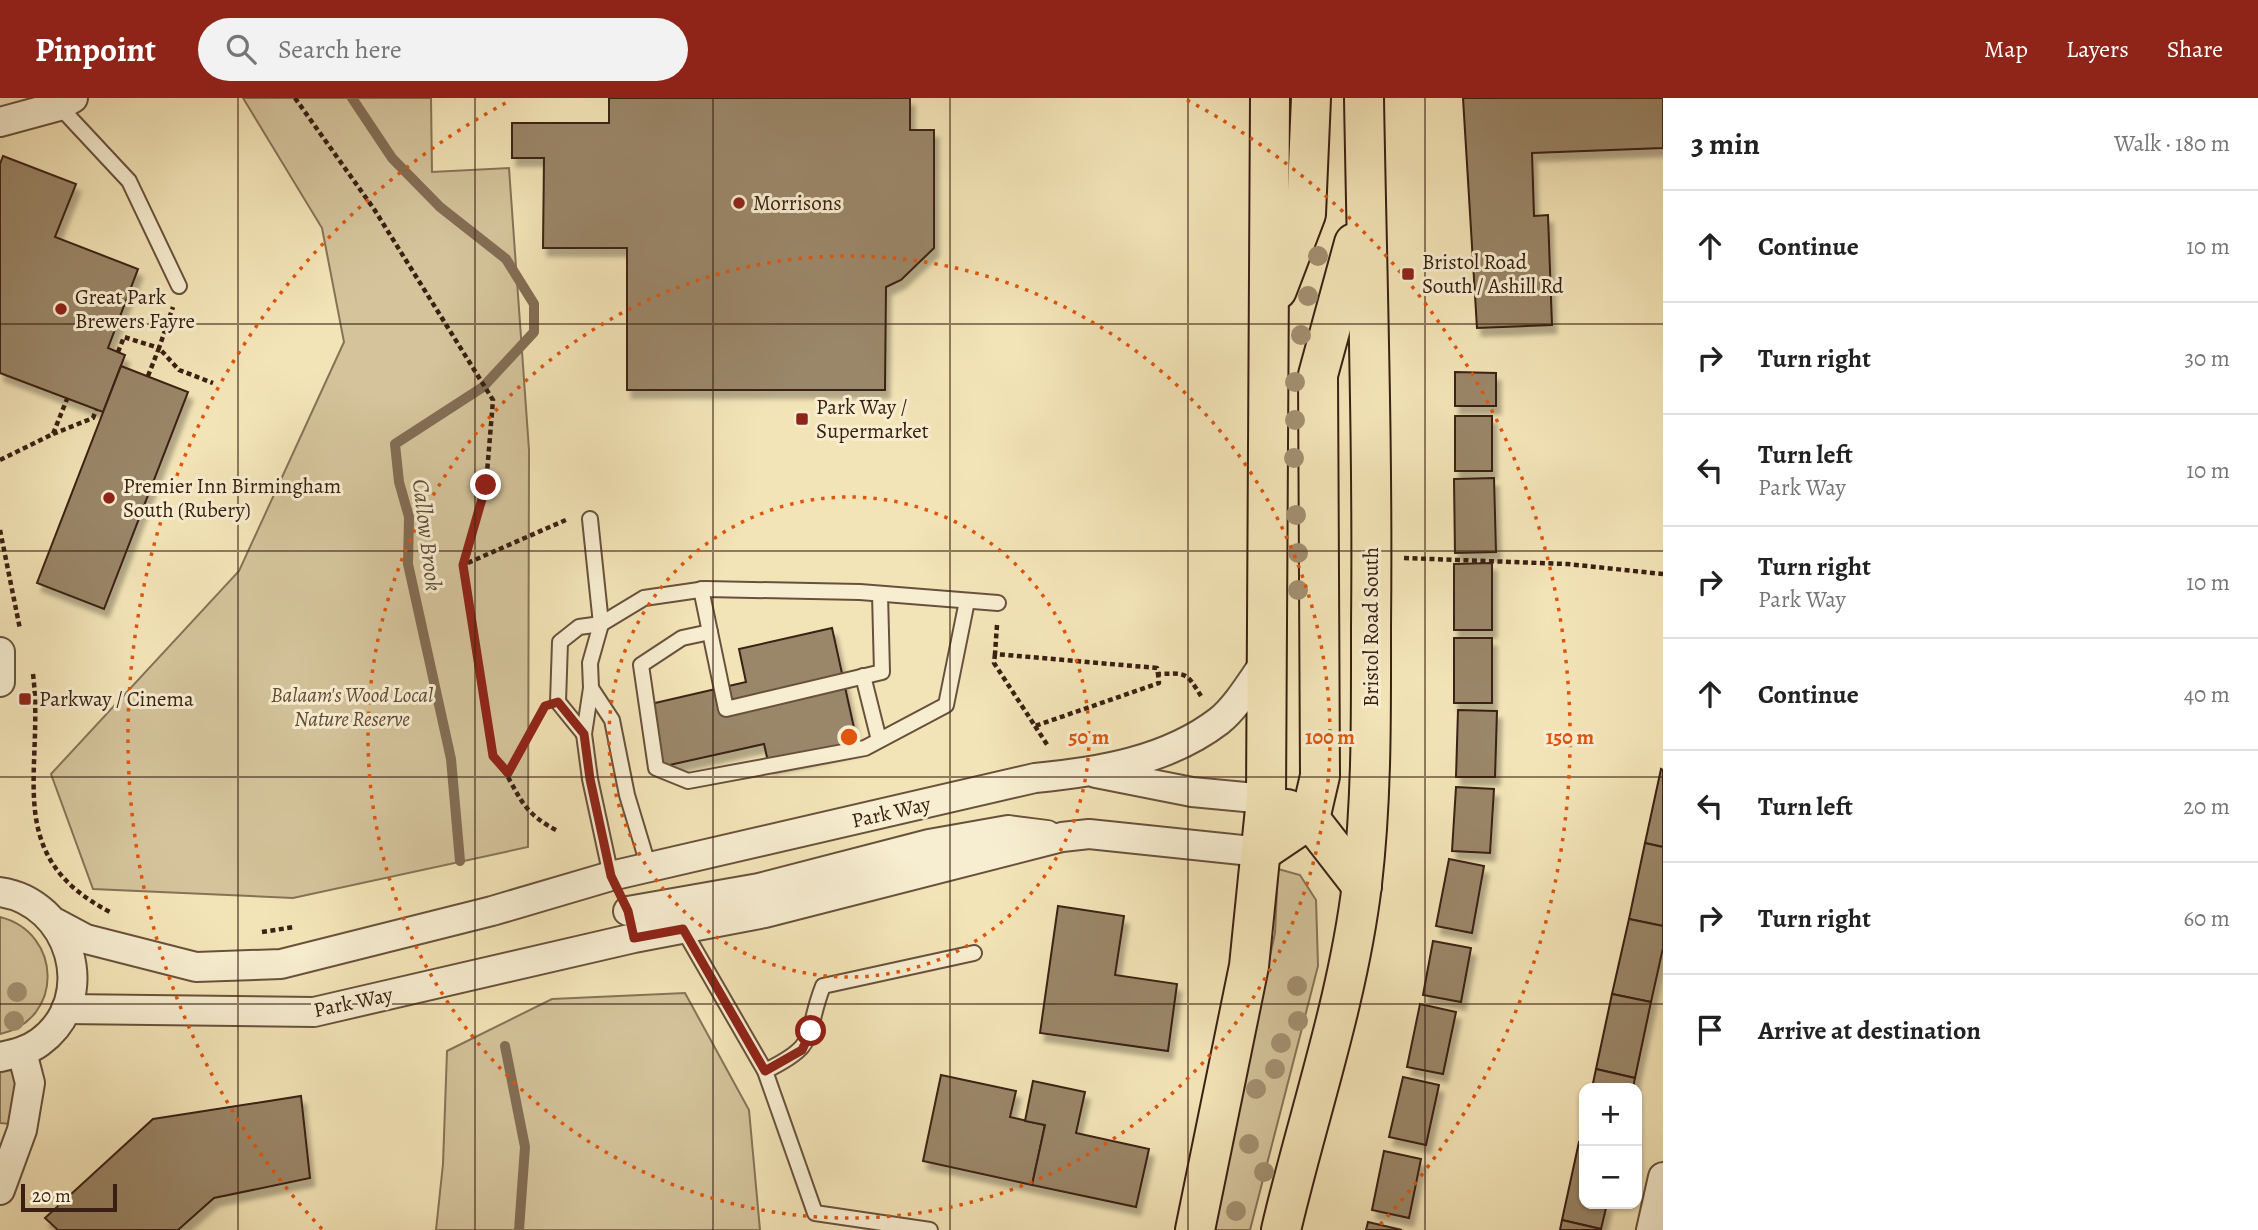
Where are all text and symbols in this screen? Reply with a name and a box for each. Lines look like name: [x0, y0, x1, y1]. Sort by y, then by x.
search box: [198, 18, 688, 81]
text: Pinpoint: [35, 27, 156, 72]
icon: search: [222, 30, 260, 68]
text: Search here: [278, 32, 402, 67]
text: Map: [1984, 33, 2028, 65]
text: Layers: [2066, 33, 2129, 65]
text: Share: [2167, 33, 2223, 65]
text: 3 min: [1691, 124, 1760, 164]
text: Walk · 180 m: [2114, 128, 2230, 159]
place label: Morrisons: [753, 189, 842, 217]
marker: Morrisons: [731, 195, 747, 211]
icon: ahead: [1691, 227, 1729, 265]
text: Continue: [1758, 229, 1859, 264]
text: 10 m: [2186, 231, 2230, 262]
place label: Bristol Road South / Ashill Rd: [1422, 248, 1564, 300]
marker: Bristol Road South / Ashill Rd: [1400, 266, 1416, 282]
place label: Great Park Brewers Fayre: [75, 283, 195, 335]
marker: Great Park Brewers Fayre: [53, 301, 69, 317]
icon: right: [1691, 339, 1729, 377]
text: Turn right: [1758, 341, 1871, 376]
text: 30 m: [2184, 343, 2230, 374]
place label: Park Way / Supermarket: [816, 393, 929, 445]
marker: Park Way / Supermarket: [794, 411, 810, 427]
text: Turn left: [1758, 437, 1853, 472]
icon: left: [1691, 451, 1729, 489]
text: 10 m: [2186, 455, 2230, 486]
route end: [470, 469, 501, 500]
place label: Premier Inn Birmingham South (Rubery): [123, 472, 341, 524]
text: Park Way: [1758, 472, 1846, 503]
water label: Callow Brook: [405, 477, 449, 593]
marker: Premier Inn Birmingham South (Rubery): [101, 490, 117, 506]
street label: Bristol Road South: [1357, 547, 1385, 707]
text: Turn right: [1758, 549, 1871, 584]
icon: right: [1691, 563, 1729, 601]
text: 10 m: [2186, 567, 2230, 598]
text: Park Way: [1758, 584, 1846, 615]
icon: ahead: [1691, 675, 1729, 713]
text: Continue: [1758, 677, 1859, 712]
text: 40 m: [2184, 679, 2230, 710]
park label: Balaam's Wood Local Nature Reserve: [271, 681, 434, 733]
place label: Parkway / Cinema: [39, 685, 194, 713]
marker: Parkway / Cinema: [17, 691, 33, 707]
text: 50 m: [1069, 723, 1110, 751]
text: 100 m: [1305, 723, 1355, 751]
text: 150 m: [1546, 723, 1595, 751]
centre of rings: [837, 725, 861, 749]
icon: left: [1691, 787, 1729, 825]
street label: Park Way: [849, 789, 934, 835]
text: Turn left: [1758, 789, 1853, 824]
text: 20 m: [2183, 791, 2230, 822]
icon: right: [1691, 899, 1729, 937]
text: Turn right: [1758, 901, 1871, 936]
text: 60 m: [2183, 903, 2230, 934]
street label: Park Way: [311, 980, 396, 1024]
icon: arrive: [1691, 1011, 1729, 1049]
text: Arrive at destination: [1758, 1013, 1981, 1048]
route start: [795, 1015, 826, 1046]
map controls: [1579, 1083, 1642, 1209]
button: +: [1579, 1083, 1642, 1146]
button: −: [1579, 1146, 1642, 1209]
scale bar: [21, 1181, 117, 1213]
text: 20 m: [32, 1183, 71, 1209]

